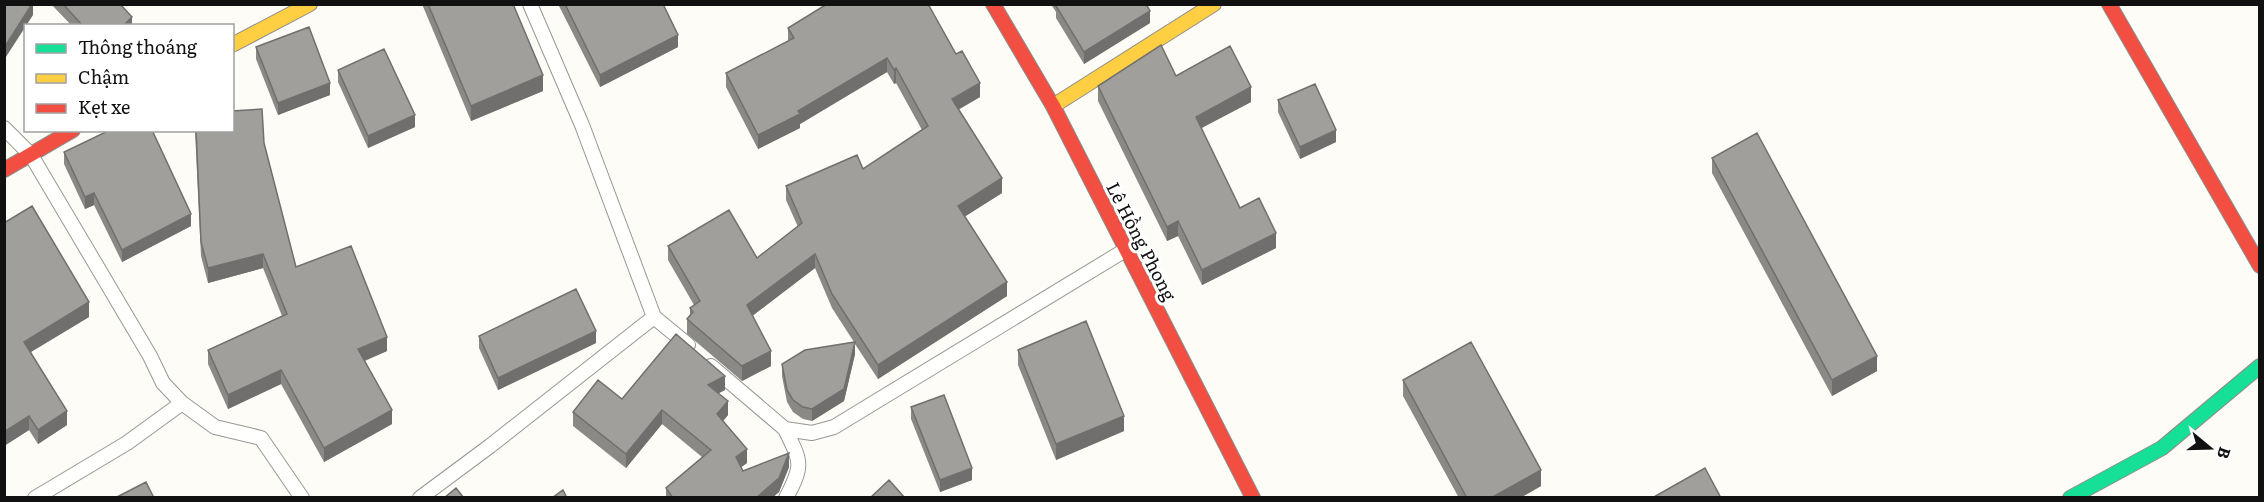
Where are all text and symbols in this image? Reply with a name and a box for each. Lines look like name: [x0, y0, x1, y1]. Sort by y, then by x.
legend: [24, 24, 234, 132]
text: Thông thoáng: [78, 33, 198, 60]
text: Chậm: [78, 63, 129, 90]
text: Kẹt xe: [78, 93, 130, 120]
street label: Lê Hồng Phong: [1100, 177, 1184, 306]
north arrow: [2180, 418, 2240, 478]
text: B: [2212, 444, 2238, 462]

